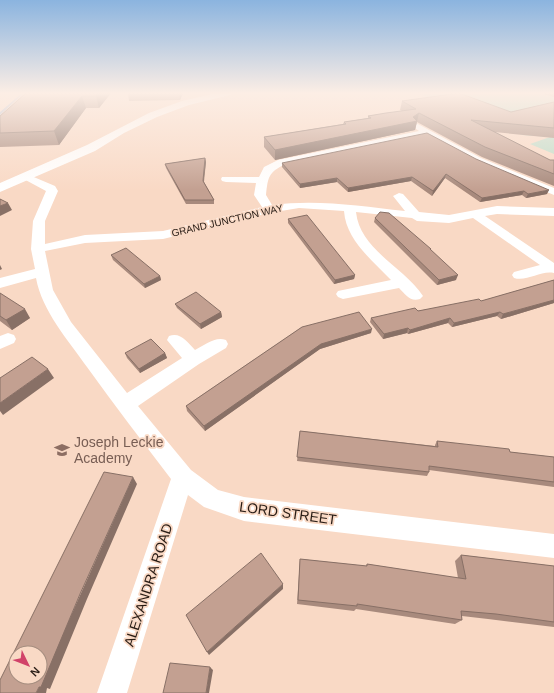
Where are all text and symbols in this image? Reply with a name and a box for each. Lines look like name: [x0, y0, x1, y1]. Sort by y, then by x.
street label: GRAND JUNCTION WAY: [170, 202, 284, 239]
place label: Joseph Leckie Academy: [74, 434, 164, 466]
school or university icon: Joseph Leckie Academy: [53, 441, 71, 459]
street label: LORD STREET: [238, 498, 338, 528]
street label: ALEXANDRA ROAD: [121, 521, 175, 649]
north arrow: [8, 645, 48, 685]
text: N: [28, 665, 42, 679]

